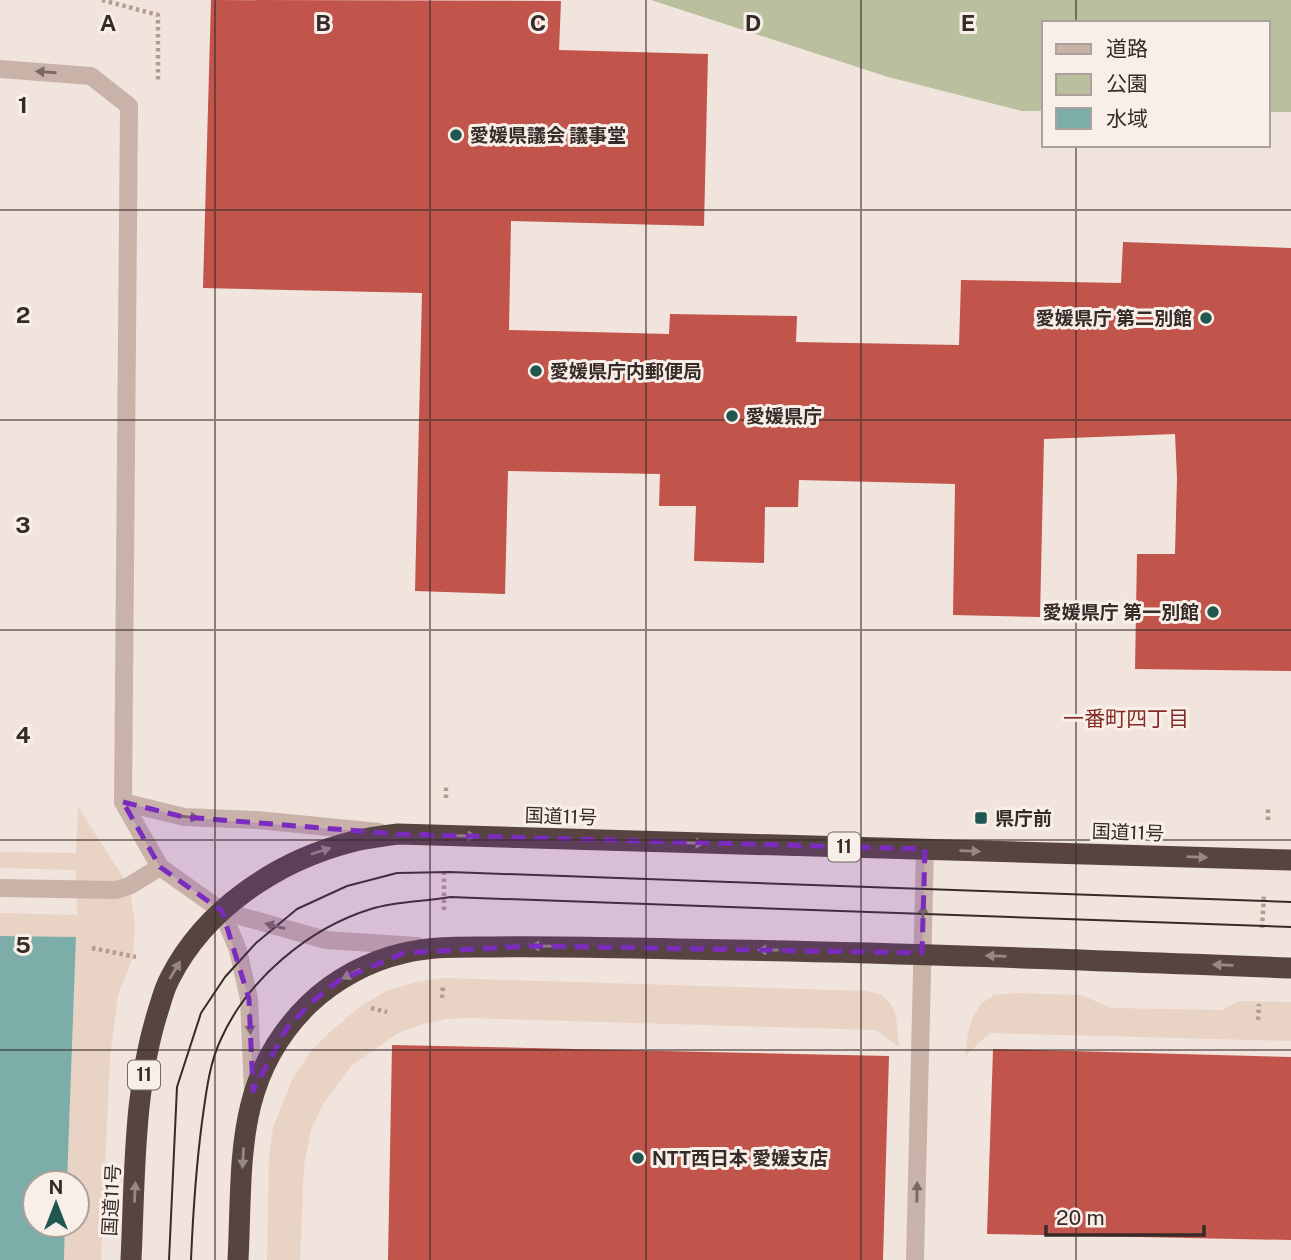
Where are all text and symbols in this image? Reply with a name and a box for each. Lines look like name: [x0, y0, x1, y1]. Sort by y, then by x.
text: A: [100, 9, 117, 36]
text: B: [315, 9, 331, 36]
text: C: [530, 9, 546, 36]
text: D: [745, 9, 761, 36]
text: E: [961, 9, 975, 36]
legend: [1042, 21, 1270, 147]
text: 道路: [1106, 36, 1148, 61]
one-way arrow: [35, 66, 57, 77]
text: 公園: [1106, 71, 1148, 96]
text: 1: [18, 91, 28, 118]
text: 水域: [1106, 106, 1148, 131]
place label: 愛媛県議会 議事堂: [470, 124, 626, 146]
marker: 愛媛県議会 議事堂: [448, 127, 464, 143]
text: 2: [16, 301, 30, 328]
place label: 愛媛県庁 第二別館: [1036, 307, 1192, 329]
marker: 愛媛県庁 第二別館: [1198, 310, 1214, 326]
place label: 愛媛県庁内郵便局: [550, 360, 702, 382]
marker: 愛媛県庁内郵便局: [528, 363, 544, 379]
place label: 愛媛県庁: [746, 405, 822, 427]
marker: 愛媛県庁: [724, 408, 740, 424]
text: 3: [15, 511, 31, 538]
place label: 愛媛県庁 第一別館: [1043, 601, 1199, 623]
marker: 愛媛県庁 第一別館: [1205, 604, 1221, 620]
district label: 一番町四丁目: [1063, 706, 1189, 731]
text: 4: [15, 721, 31, 748]
street label: 国道11号: [524, 804, 598, 828]
place label: 県庁前: [995, 807, 1052, 829]
marker: 県庁前: [973, 810, 989, 826]
one-way arrow: [178, 811, 200, 822]
street label: 国道11号: [1091, 820, 1165, 844]
one-way arrow: [455, 830, 477, 842]
road number: 11: [828, 832, 860, 862]
one-way arrow: [683, 837, 705, 848]
one-way arrow: [311, 845, 332, 856]
one-way arrow: [959, 845, 981, 856]
one-way arrow: [1187, 851, 1209, 863]
one-way arrow: [917, 904, 929, 926]
one-way arrow: [263, 920, 285, 931]
text: 5: [15, 931, 31, 958]
one-way arrow: [529, 940, 551, 952]
one-way arrow: [757, 945, 779, 956]
one-way arrow: [984, 951, 1006, 962]
one-way arrow: [168, 960, 181, 979]
one-way arrow: [1212, 960, 1234, 971]
one-way arrow: [340, 968, 360, 980]
one-way arrow: [245, 1013, 256, 1035]
road number: 11: [128, 1060, 160, 1090]
one-way arrow: [238, 1147, 249, 1169]
place label: NTT西日本 愛媛支店: [652, 1147, 828, 1169]
marker: NTT西日本 愛媛支店: [630, 1150, 646, 1166]
street label: 国道11号: [98, 1163, 124, 1237]
north arrow: [21, 1169, 91, 1239]
text: N: [49, 1176, 63, 1198]
one-way arrow: [129, 1181, 140, 1203]
one-way arrow: [911, 1181, 922, 1203]
scale bar: [1046, 1194, 1204, 1238]
text: 20 m: [1056, 1205, 1105, 1230]

